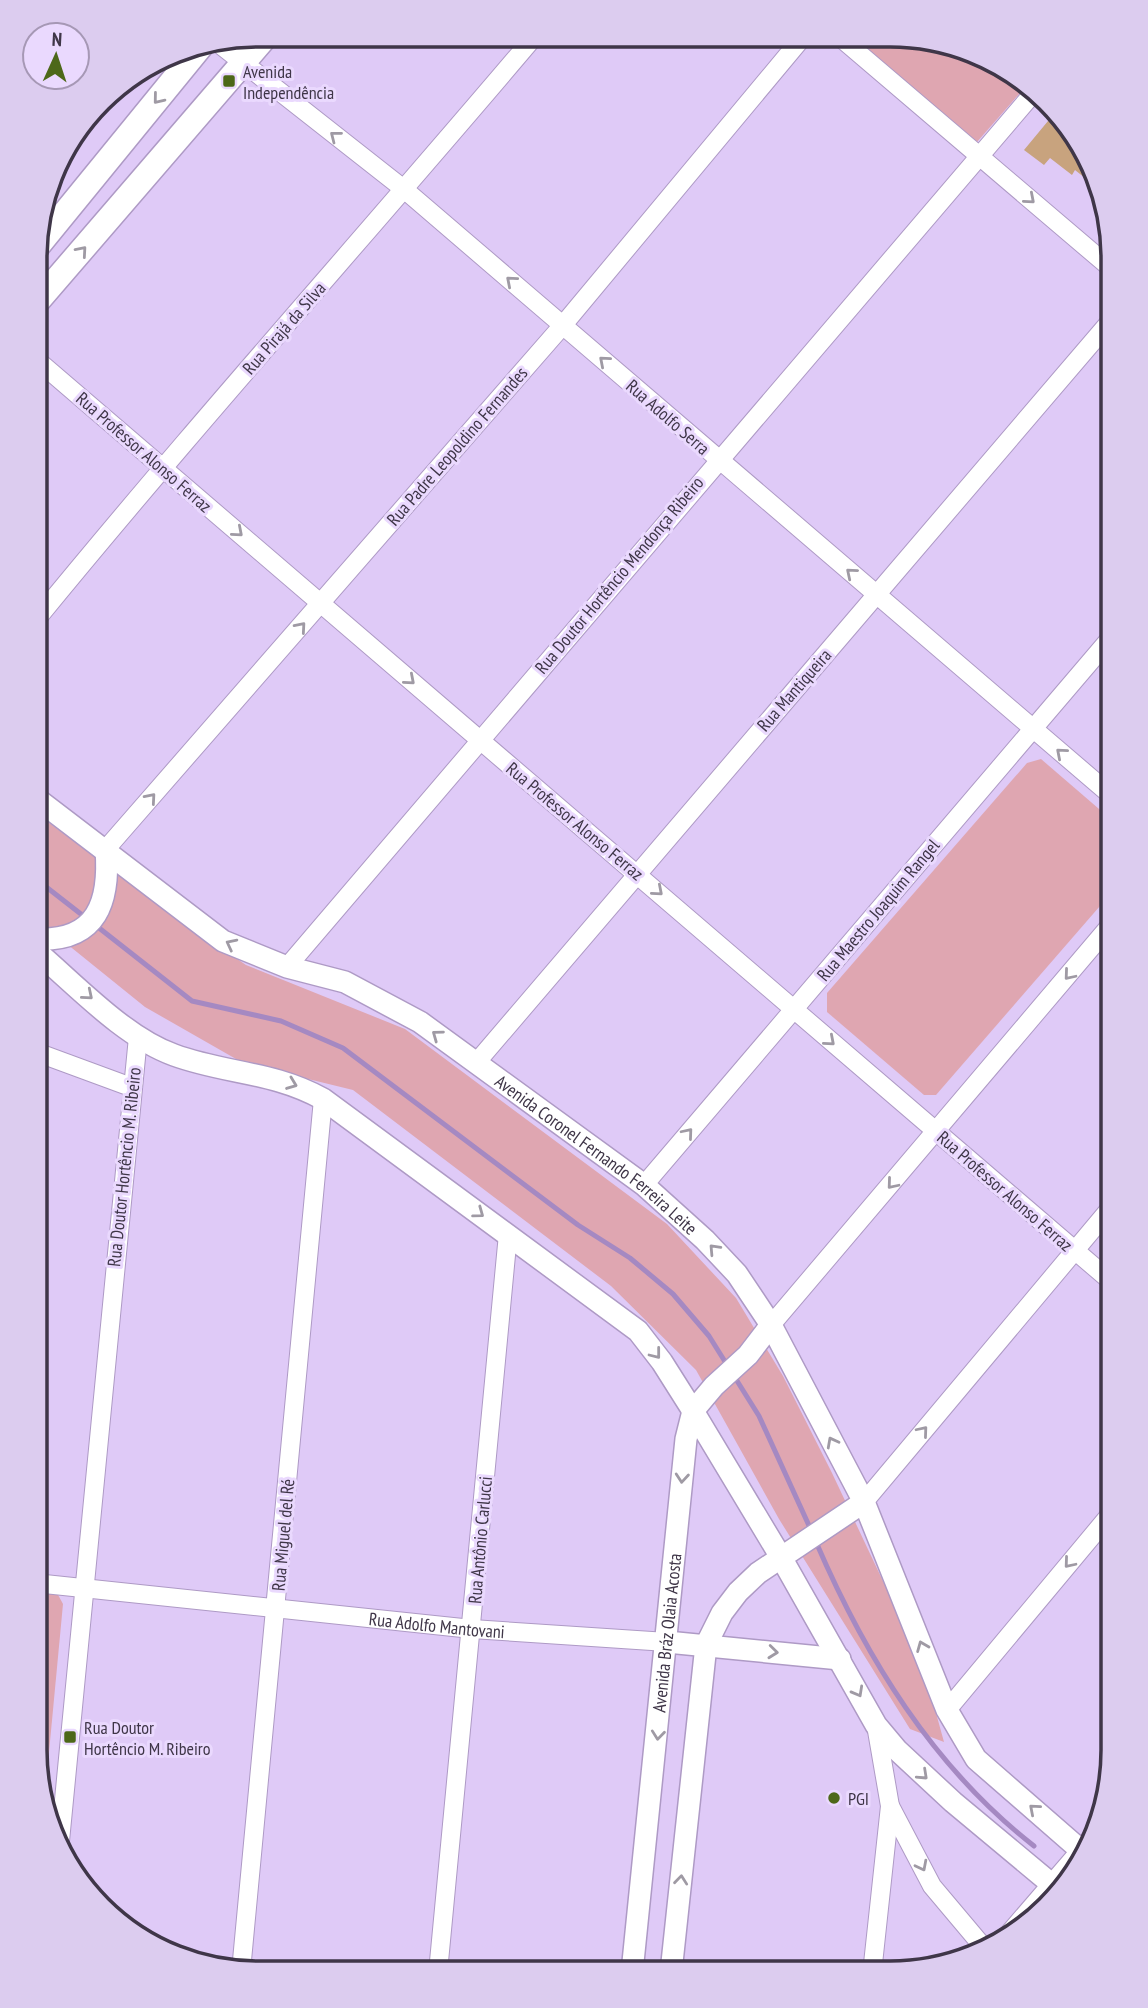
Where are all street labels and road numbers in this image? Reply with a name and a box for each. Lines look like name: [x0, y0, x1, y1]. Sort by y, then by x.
street label: Rua Pirajá da Silva: [237, 277, 331, 379]
street label: Rua Padre Leopoldino Fernandes: [382, 362, 532, 530]
street label: Rua Adolfo Serra: [621, 374, 715, 460]
street label: Rua Professor Alonso Ferraz: [71, 387, 217, 517]
street label: Rua Doutor Hortêncio Mendonça Ribeiro: [530, 471, 709, 678]
street label: Rua Mantiqueira: [752, 644, 836, 736]
street label: Rua Professor Alonso Ferraz: [502, 757, 648, 885]
street label: Rua Maestro Joaquim Rangel: [812, 834, 945, 986]
street label: Rua Doutor Hortêncio M. Ribeiro: [102, 1066, 146, 1268]
street label: Avenida Coronel Fernando Ferreira Leite: [491, 1069, 702, 1239]
street label: Rua Professor Alonso Ferraz: [932, 1126, 1078, 1256]
street label: Rua Antônio Carlucci: [463, 1475, 497, 1605]
street label: Rua Miguel del Ré: [267, 1478, 299, 1592]
street label: Avenida Bráz Olaia Acosta: [647, 1552, 686, 1713]
street label: Rua Adolfo Mantovani: [368, 1607, 505, 1643]

